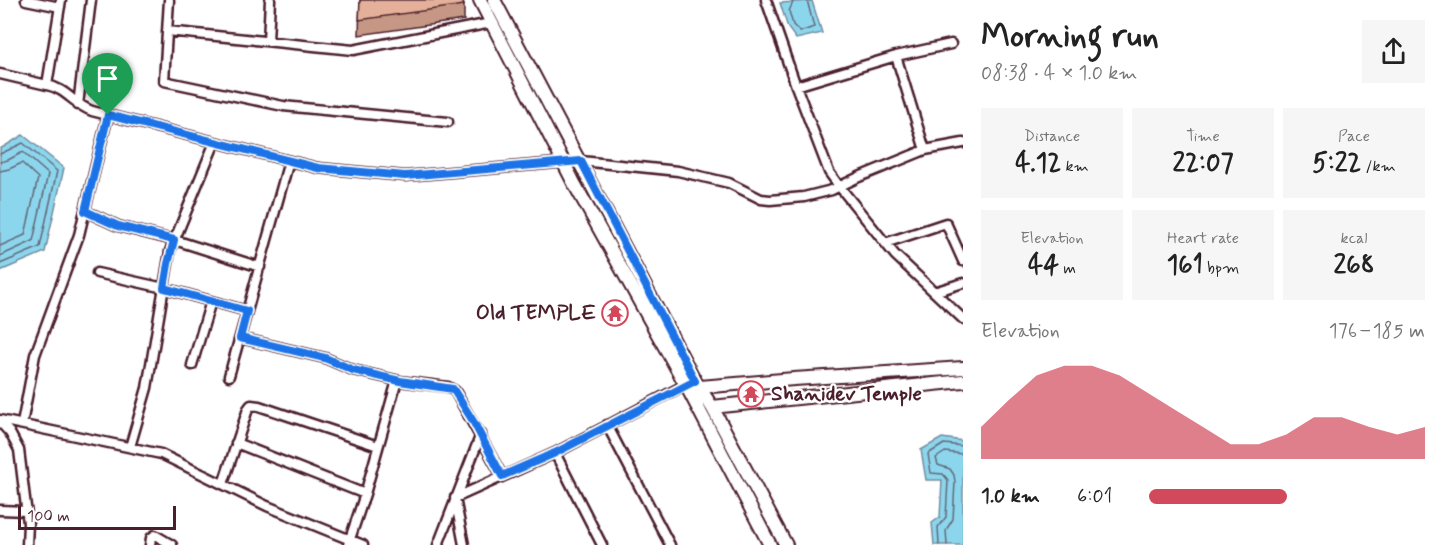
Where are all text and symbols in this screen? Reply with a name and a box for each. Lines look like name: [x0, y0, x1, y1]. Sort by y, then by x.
text: Morning run: [981, 15, 1159, 59]
button: share: [1362, 20, 1425, 83]
pin: [82, 53, 133, 115]
text: 08:38 · 4 × 1.0 km: [981, 60, 1137, 87]
icon: arrive: [91, 62, 124, 95]
text: Distance: [1024, 126, 1080, 147]
text: Time: [1186, 126, 1220, 147]
text: Pace: [1338, 126, 1370, 147]
text: 4.12: [1015, 147, 1061, 181]
text: 22:07: [1172, 147, 1234, 181]
text: 5:22: [1312, 147, 1361, 181]
text: km: [1061, 156, 1089, 177]
text: /km: [1361, 156, 1396, 177]
text: Elevation: [1021, 228, 1084, 249]
text: Heart rate: [1167, 228, 1239, 249]
text: kcal: [1341, 228, 1367, 249]
text: 44: [1028, 249, 1059, 283]
text: 161: [1167, 249, 1203, 283]
text: 268: [1333, 249, 1375, 283]
text: m: [1059, 258, 1076, 279]
text: bpm: [1203, 258, 1239, 279]
temple icon: Old TEMPLE: [600, 298, 630, 328]
place label: Old TEMPLE: [476, 299, 596, 327]
text: Elevation: [981, 318, 1060, 345]
text: 176–185 m: [1329, 318, 1425, 345]
temple icon: Shanidev Temple: [736, 379, 766, 409]
place label: Shanidev Temple: [771, 380, 922, 408]
text: 1.0 km: [981, 483, 1040, 510]
text: 6:01: [1077, 483, 1112, 510]
scale bar: [18, 503, 176, 530]
text: 100 m: [27, 506, 70, 527]

